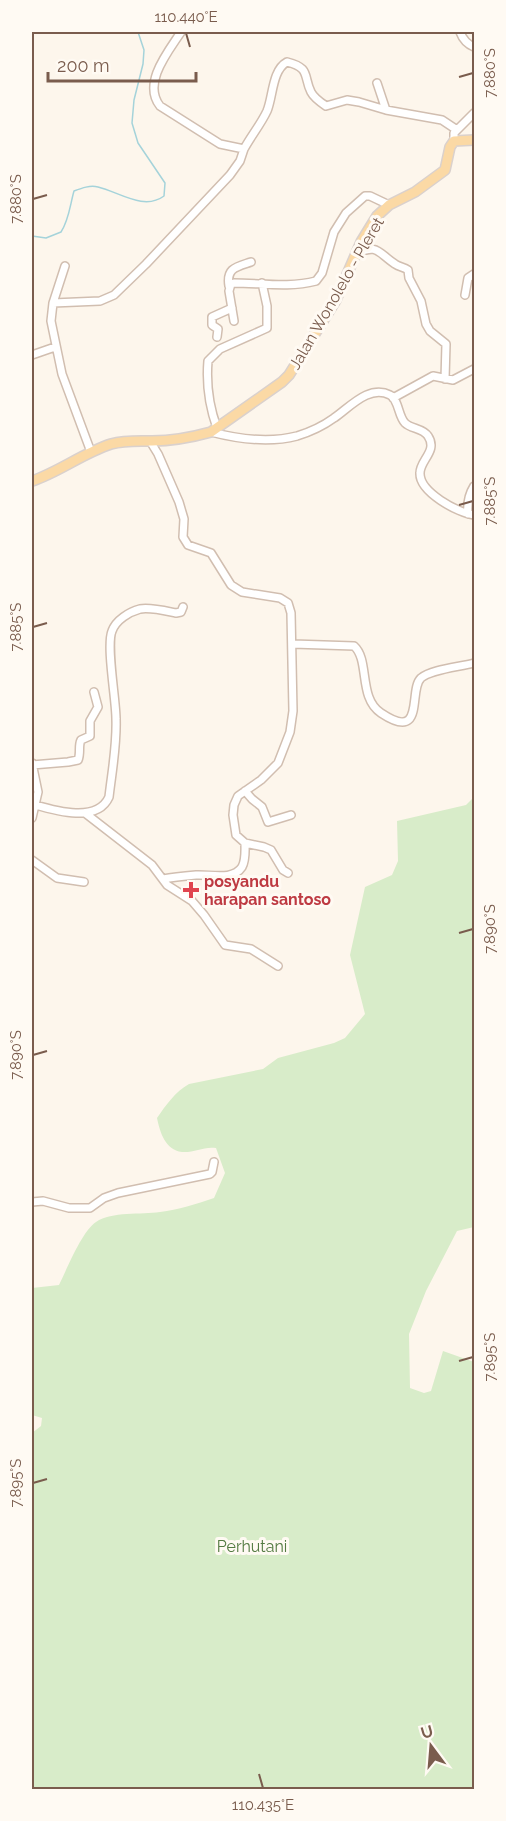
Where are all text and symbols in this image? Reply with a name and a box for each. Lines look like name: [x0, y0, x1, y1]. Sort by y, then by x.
text: 110.440°E: [154, 8, 218, 26]
scale bar: [48, 45, 196, 83]
text: 7.880°S: [481, 48, 499, 98]
text: 200 m: [57, 55, 110, 76]
text: 7.880°S: [7, 174, 25, 224]
street label: Jalan Wonolelo - Pleret: [285, 213, 388, 373]
text: 7.885°S: [481, 477, 499, 525]
text: 7.885°S: [7, 603, 25, 651]
place label: posyandu harapan santoso: [204, 872, 331, 909]
marker: posyandu harapan santoso: [182, 881, 200, 899]
text: 7.890°S: [481, 904, 499, 954]
text: 7.890°S: [7, 1030, 25, 1080]
text: 7.895°S: [481, 1333, 499, 1381]
text: 7.895°S: [7, 1459, 25, 1507]
park label: Perhutani: [217, 1537, 287, 1556]
north arrow: [401, 1716, 461, 1776]
text: U: [419, 1721, 435, 1743]
text: 110.435°E: [232, 1796, 294, 1814]

